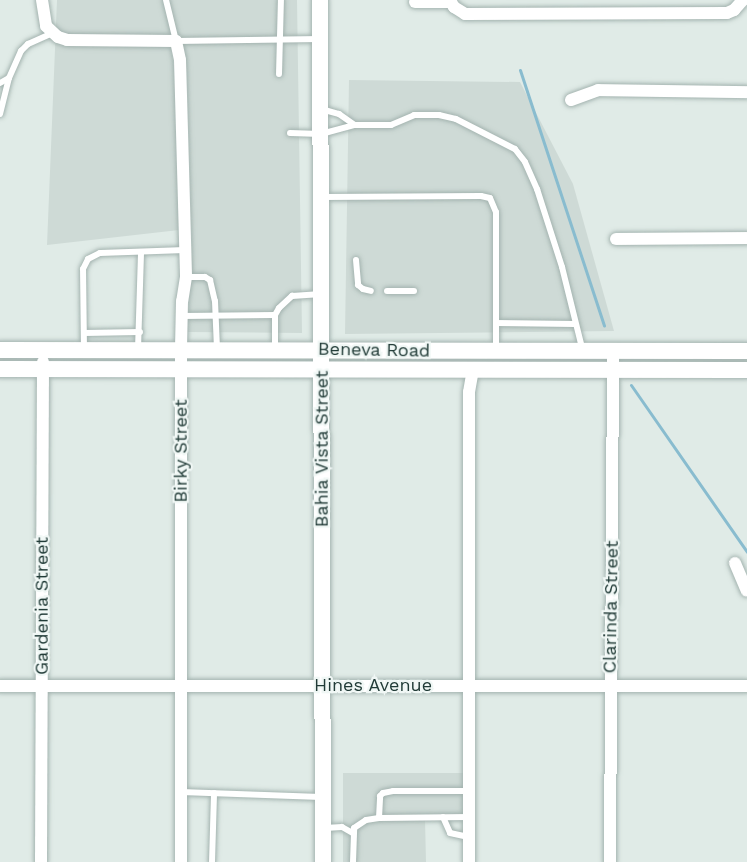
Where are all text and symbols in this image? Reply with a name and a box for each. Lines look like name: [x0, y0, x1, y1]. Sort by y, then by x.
street label: Beneva Road: [317, 338, 431, 362]
street label: Bahia Vista Street: [311, 370, 333, 528]
street label: Birky Street: [170, 399, 192, 503]
street label: Gardenia Street: [31, 537, 53, 675]
street label: Clarinda Street: [599, 540, 623, 674]
street label: Hines Avenue: [314, 674, 432, 696]

